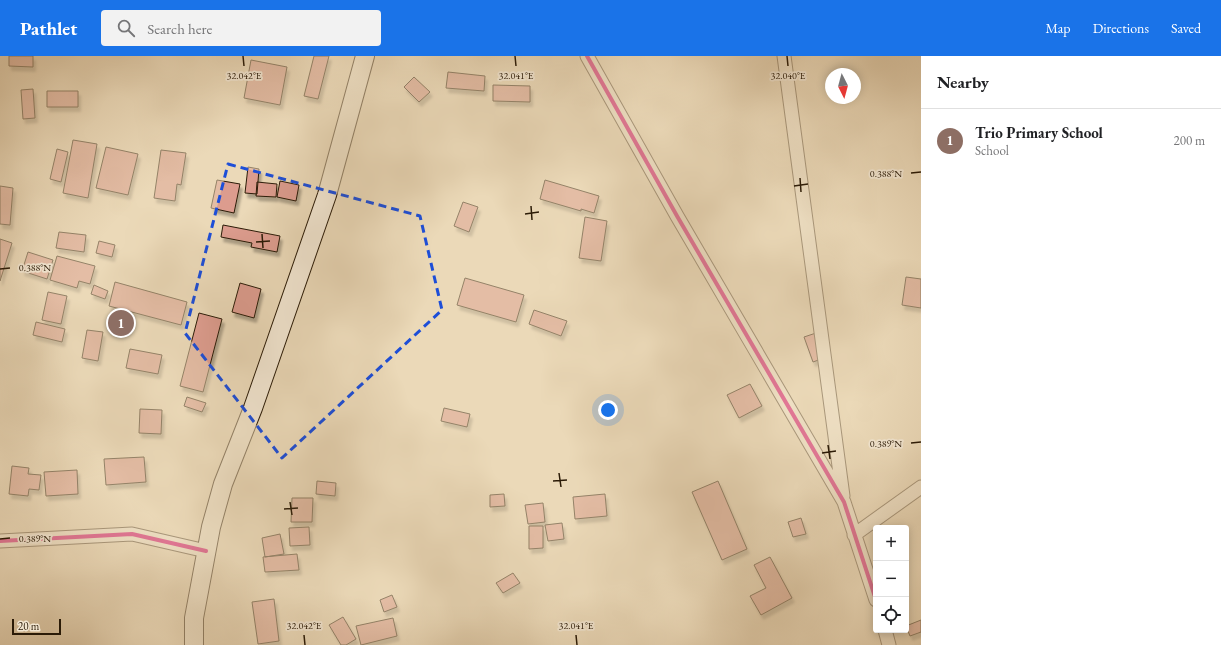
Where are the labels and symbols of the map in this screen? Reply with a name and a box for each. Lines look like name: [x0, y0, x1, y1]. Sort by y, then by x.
north arrow: [825, 68, 861, 104]
text: 32.042°E: [227, 69, 262, 82]
text: 32.041°E: [499, 69, 534, 82]
text: 32.040°E: [771, 69, 806, 82]
text: 0.388°N: [870, 167, 902, 180]
text: 0.388°N: [19, 261, 51, 274]
pin: 1: [108, 308, 134, 338]
your location: [598, 400, 618, 420]
text: 0.389°N: [870, 437, 902, 450]
text: 0.389°N: [19, 532, 51, 545]
scale bar: [12, 617, 61, 636]
text: 32.042°E: [287, 619, 322, 632]
text: 32.041°E: [559, 619, 594, 632]

